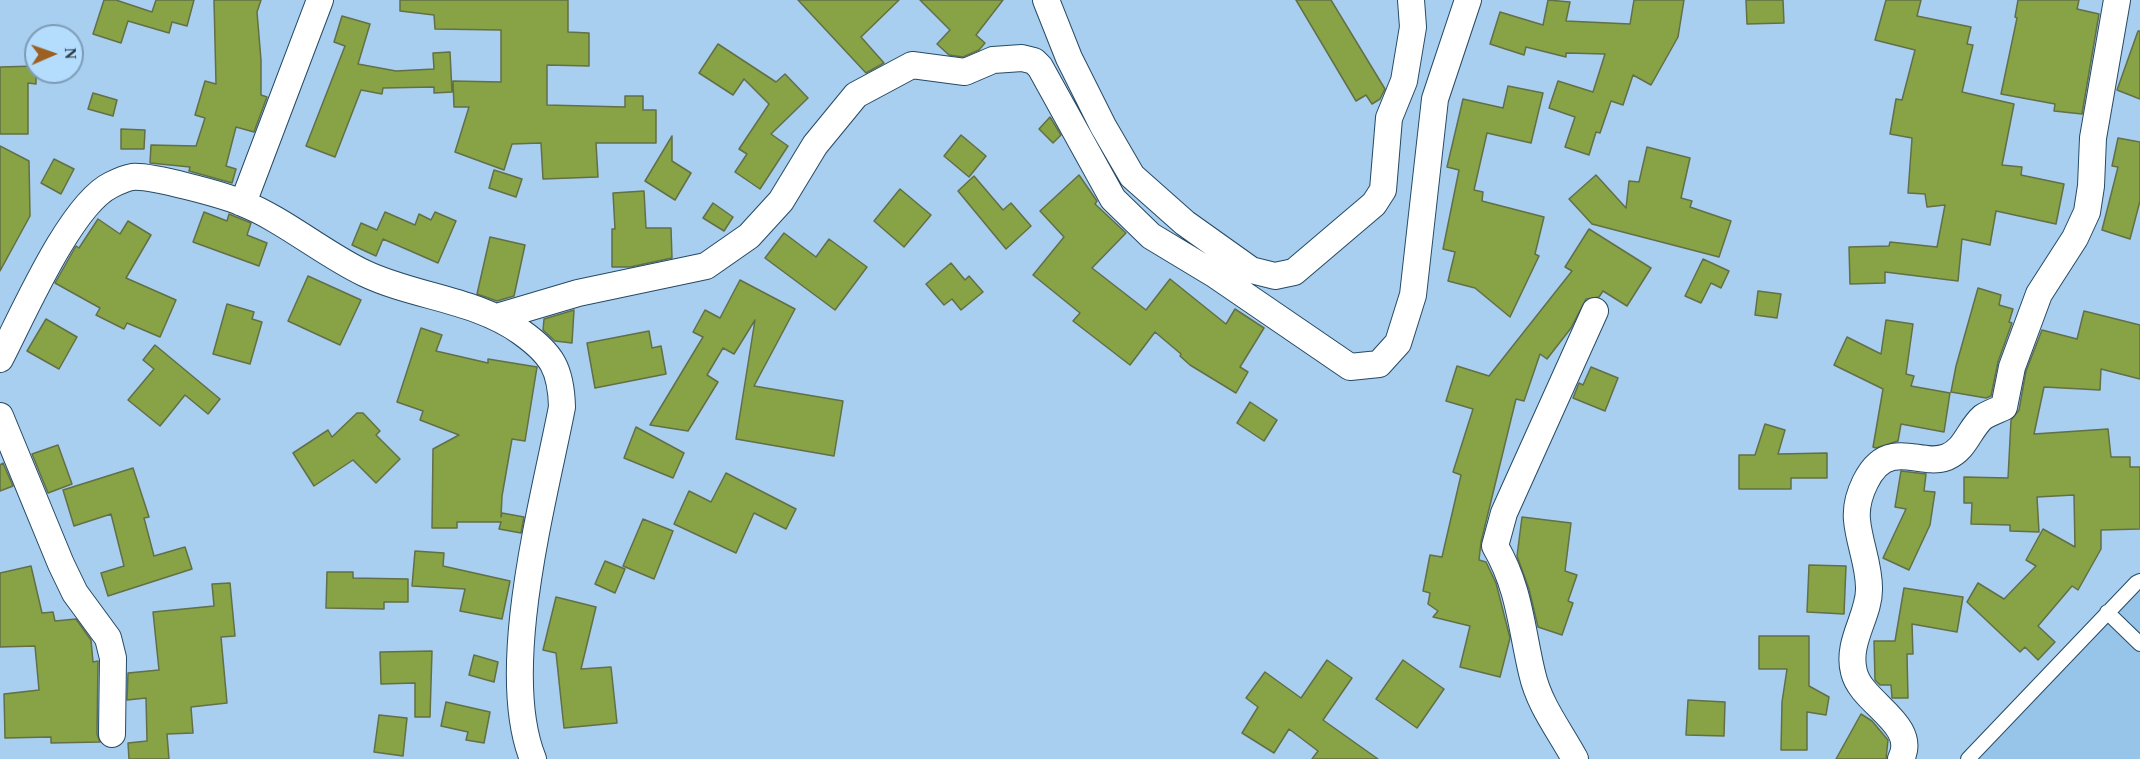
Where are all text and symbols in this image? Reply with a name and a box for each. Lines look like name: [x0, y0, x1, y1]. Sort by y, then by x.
north arrow: [24, 24, 84, 84]
text: N: [62, 47, 79, 59]

